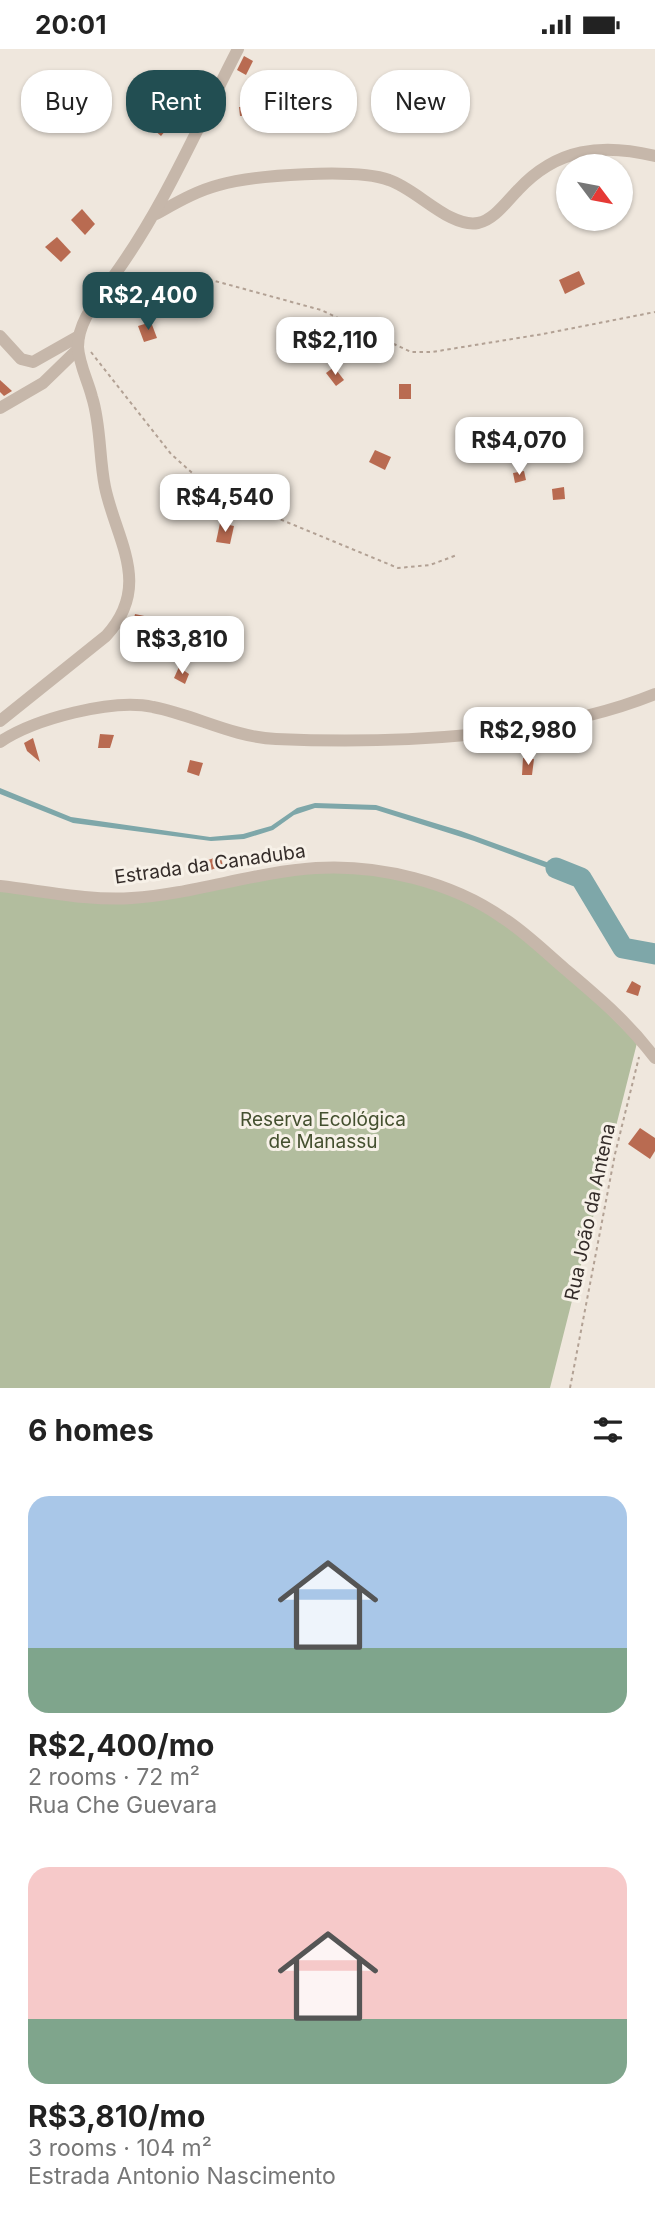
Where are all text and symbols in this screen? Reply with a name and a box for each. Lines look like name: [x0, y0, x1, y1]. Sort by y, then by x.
text: 20:01: [35, 9, 106, 40]
chip: Buy: [21, 70, 112, 133]
chip: Rent: [126, 70, 226, 133]
chip: Filters: [240, 70, 357, 133]
chip: New: [371, 70, 470, 133]
north arrow: [556, 154, 634, 231]
map controls: [556, 154, 633, 231]
pin: R$2,400: [83, 273, 213, 332]
text: R$2,400: [99, 281, 197, 309]
pin: R$2,110: [270, 317, 400, 377]
text: R$2,110: [292, 326, 378, 354]
pin: R$4,070: [454, 417, 584, 477]
text: R$4,070: [471, 426, 567, 454]
pin: R$4,540: [160, 475, 290, 534]
text: R$4,540: [176, 483, 274, 511]
pin: R$3,810: [117, 617, 247, 676]
text: R$3,810: [136, 625, 228, 653]
pin: R$2,980: [463, 707, 593, 767]
text: R$2,980: [479, 716, 577, 744]
street label: Estrada da Canaduba: [113, 839, 307, 889]
park label: Reserva Ecológica de Manassu: [240, 1108, 406, 1153]
street label: Rua João da Antena: [560, 1121, 620, 1303]
icon: filters: [589, 1411, 627, 1449]
text: 6 homes: [28, 1412, 154, 1448]
icon: home: [265, 1542, 391, 1668]
text: R$2,400/mo: [28, 1727, 214, 1763]
text: 2 rooms · 72 m²: [28, 1763, 200, 1791]
text: Rua Che Guevara: [28, 1791, 217, 1819]
icon: home: [265, 1913, 391, 2039]
text: R$3,810/mo: [28, 2098, 205, 2134]
text: 3 rooms · 104 m²: [28, 2134, 212, 2162]
text: Estrada Antonio Nascimento: [28, 2162, 336, 2190]

